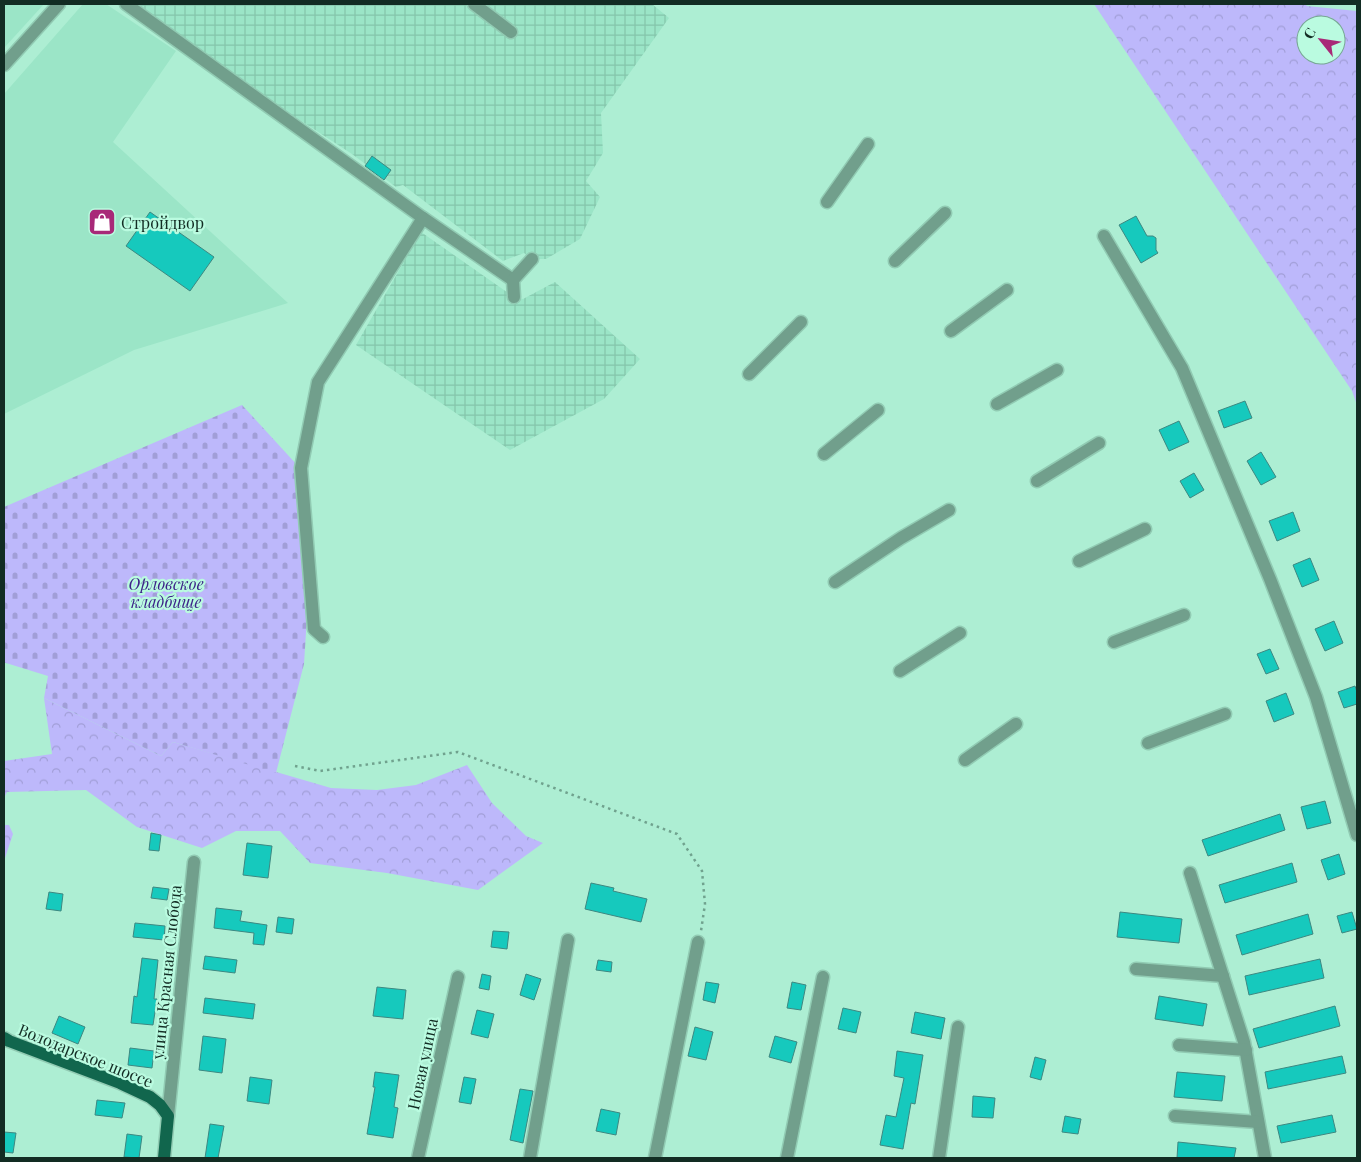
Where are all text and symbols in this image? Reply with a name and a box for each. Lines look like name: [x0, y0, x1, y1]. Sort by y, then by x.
north arrow: [1296, 15, 1346, 65]
text: С: [1299, 24, 1320, 42]
shop icon: Стройдвор: [87, 207, 117, 237]
place label: Стройдвор: [121, 212, 204, 233]
park label: Орловское кладбище: [128, 573, 204, 612]
street label: улица Красная Слобода: [146, 884, 186, 1061]
street label: Новая улица: [402, 1016, 442, 1112]
street label: Володарское шоссе: [16, 1018, 156, 1092]

